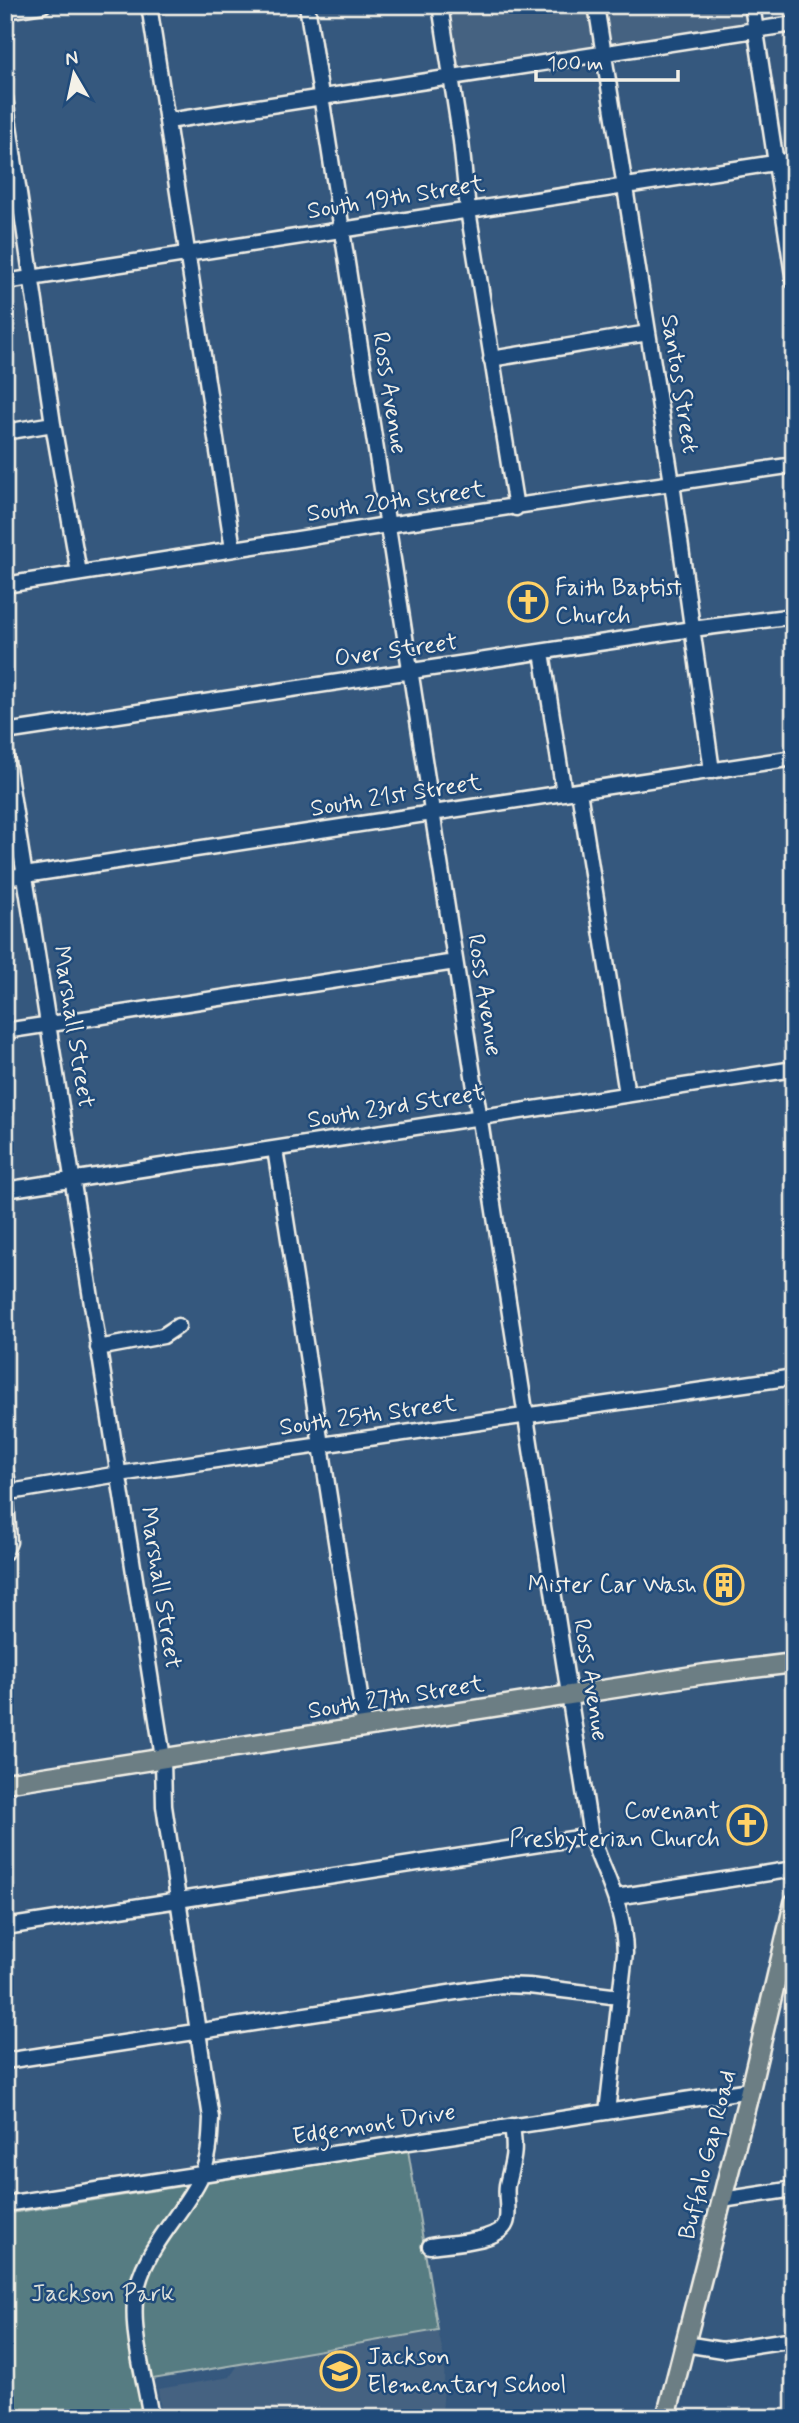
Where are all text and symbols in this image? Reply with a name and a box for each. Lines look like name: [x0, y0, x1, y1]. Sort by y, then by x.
north arrow: [38, 38, 108, 108]
scale bar: [536, 38, 678, 82]
text: N: [63, 45, 80, 72]
text: 100 m: [547, 50, 603, 78]
street label: South 19th Street: [305, 169, 487, 227]
street label: Santos Street: [653, 312, 705, 456]
street label: Ross Avenue: [364, 330, 414, 456]
street label: South 20th Street: [305, 474, 487, 530]
place label: Faith Baptist Church: [555, 573, 682, 632]
church icon: Faith Baptist Church: [507, 581, 549, 623]
street label: Over Street: [332, 627, 460, 675]
street label: South 21st Street: [308, 767, 484, 825]
street label: Ross Avenue: [459, 932, 509, 1058]
street label: Marshall Street: [45, 944, 101, 1110]
street label: South 23rd Street: [305, 1078, 487, 1136]
street label: South 25th Street: [277, 1388, 459, 1444]
street label: Marshall Street: [132, 1505, 188, 1671]
building icon: Mister Car Wash: [703, 1564, 745, 1606]
place label: Mister Car Wash: [528, 1570, 697, 1601]
street label: Ross Avenue: [565, 1617, 615, 1743]
street label: South 27th Street: [306, 1669, 486, 1727]
place label: Covenant Presbyterian Church: [509, 1796, 720, 1855]
church icon: Covenant Presbyterian Church: [726, 1804, 768, 1846]
street label: Buffalo Gap Road: [672, 2067, 744, 2243]
street label: Edgemont Drive: [290, 2097, 458, 2156]
park label: Jackson Park: [31, 2279, 175, 2310]
place label: Jackson Elementary School: [367, 2342, 566, 2401]
school or university icon: Jackson Elementary School: [319, 2350, 361, 2392]

